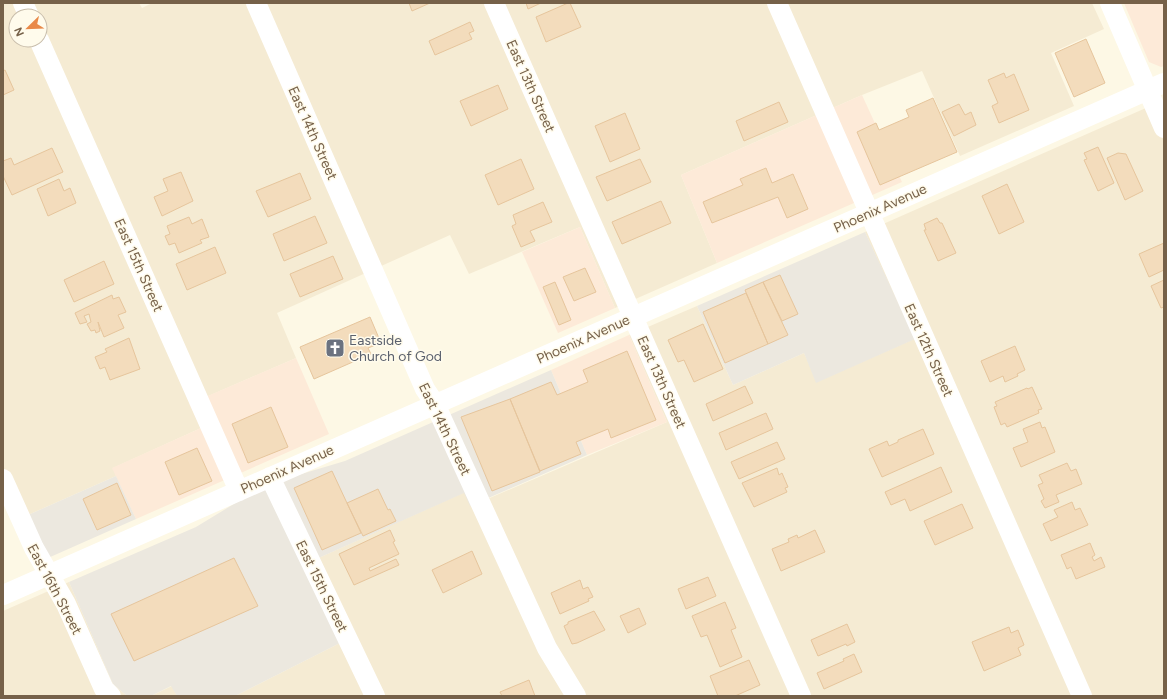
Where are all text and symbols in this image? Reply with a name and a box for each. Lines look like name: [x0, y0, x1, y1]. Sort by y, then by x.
north arrow: [8, 8, 48, 48]
text: N: [12, 25, 27, 38]
street label: East 13th Street: [502, 37, 559, 135]
street label: East 14th Street: [284, 84, 341, 183]
street label: Phoenix Avenue: [831, 180, 930, 237]
street label: East 15th Street: [110, 216, 167, 314]
street label: East 12th Street: [900, 301, 957, 399]
street label: Phoenix Avenue: [534, 311, 633, 368]
place label: Eastside Church of God: [349, 332, 442, 365]
street label: East 13th Street: [633, 333, 690, 431]
church icon: Eastside Church of God: [324, 337, 346, 359]
street label: East 14th Street: [415, 380, 474, 478]
street label: Phoenix Avenue: [238, 441, 337, 498]
street label: East 15th Street: [292, 537, 351, 635]
street label: East 16th Street: [24, 541, 86, 637]

